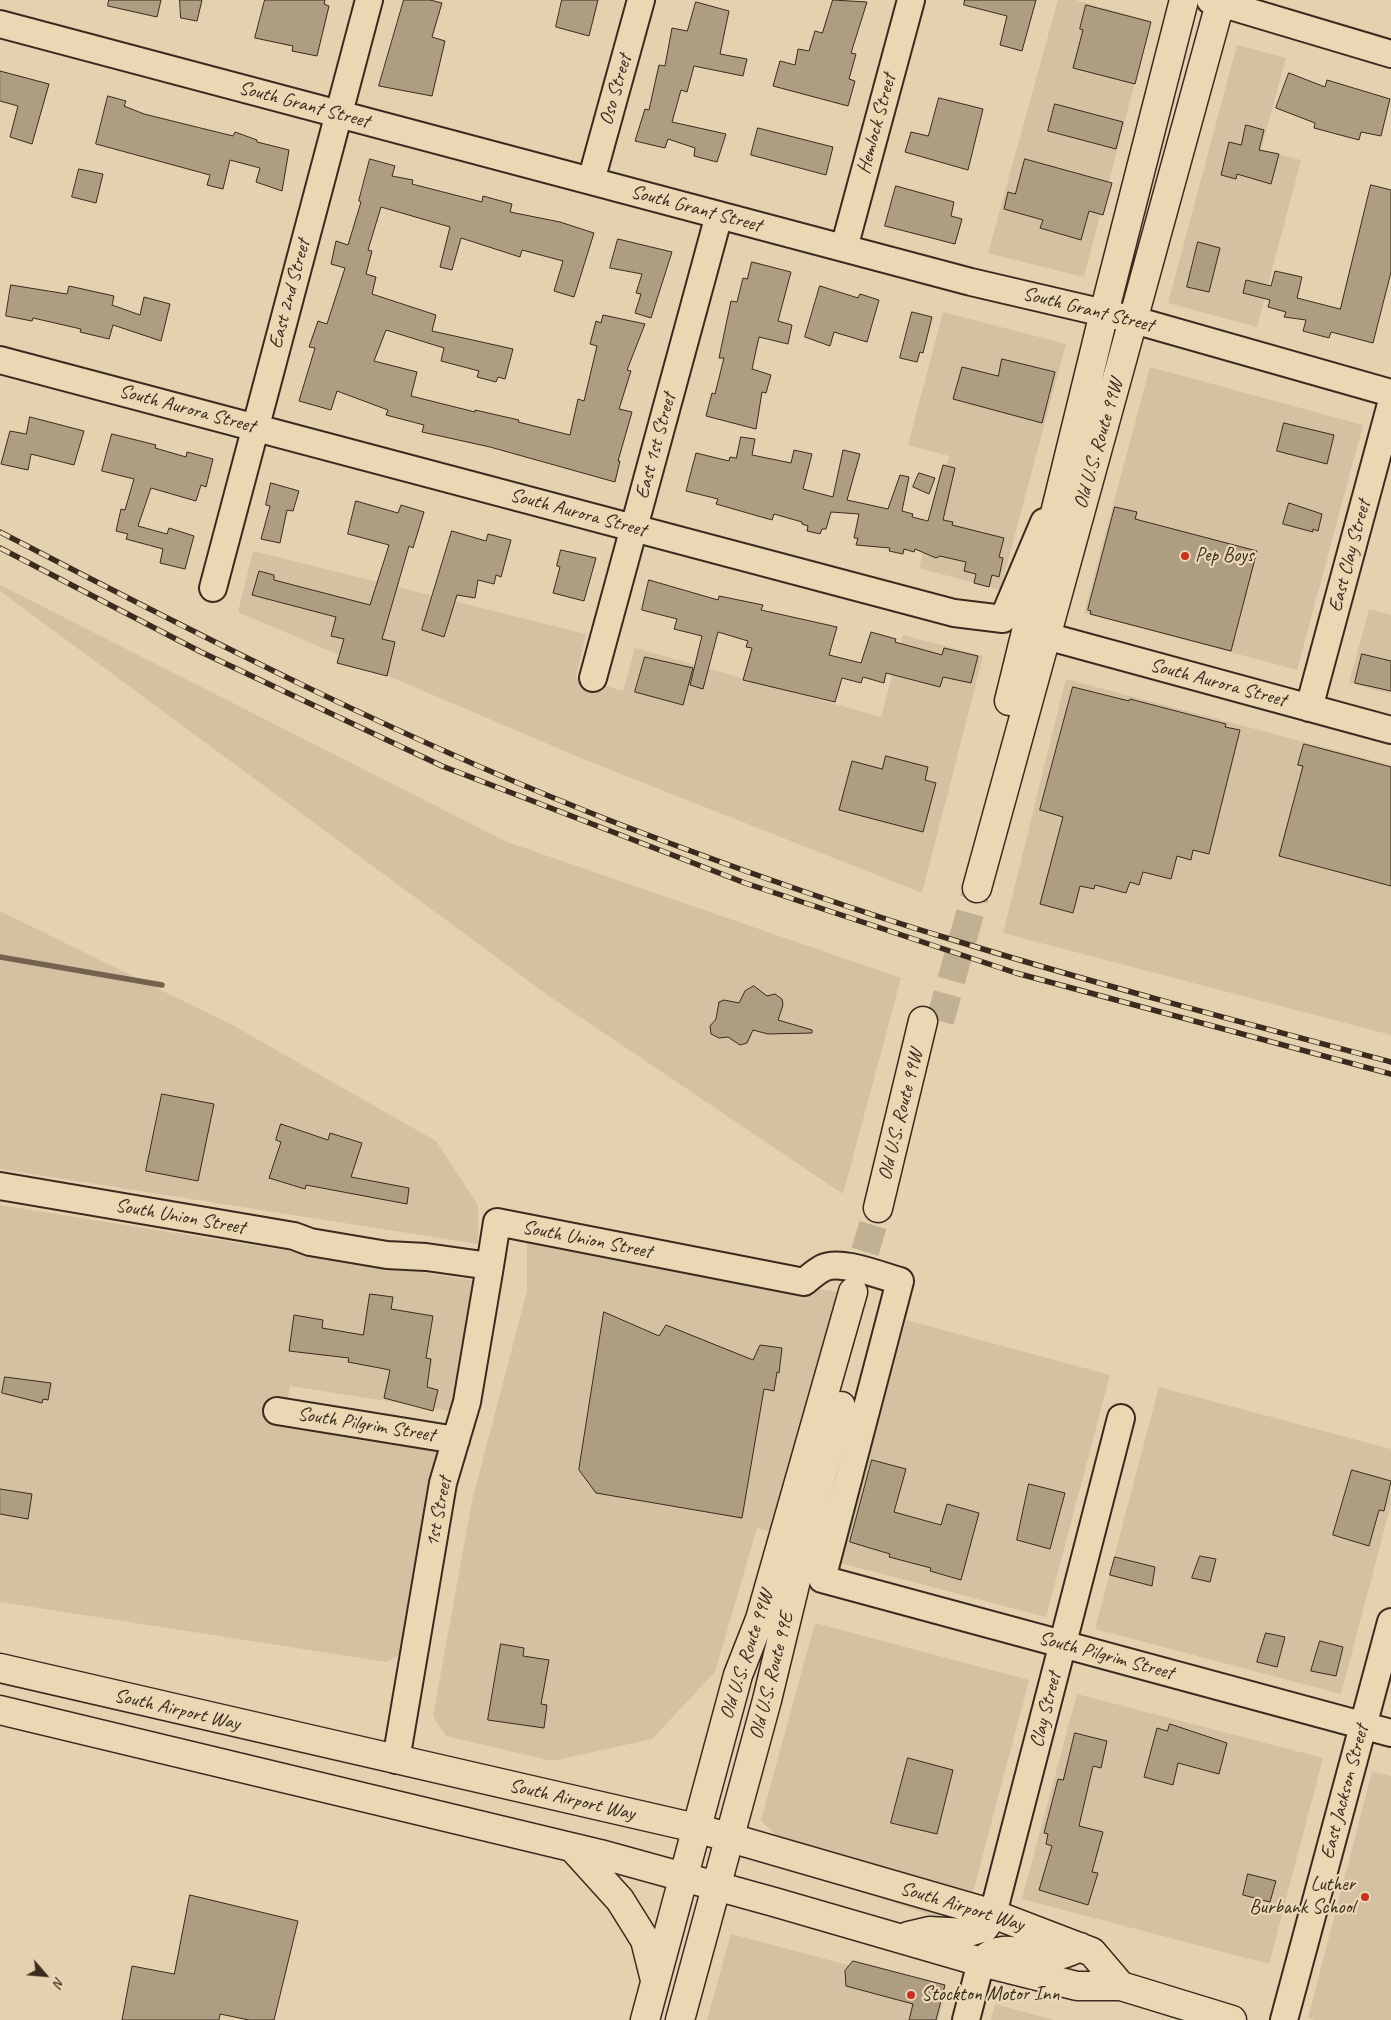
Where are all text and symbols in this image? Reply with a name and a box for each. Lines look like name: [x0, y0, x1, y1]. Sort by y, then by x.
street label: Oso Street: [594, 52, 638, 128]
street label: Hemlock Street: [852, 71, 902, 177]
street label: South Grant Street: [236, 76, 372, 134]
street label: South Grant Street: [628, 180, 764, 238]
street label: East 2nd Street: [264, 237, 316, 351]
street label: South Grant Street: [1020, 282, 1156, 338]
street label: Old U.S. Route 99W: [1069, 376, 1129, 512]
street label: South Aurora Street: [116, 379, 258, 439]
street label: East 1st Street: [630, 391, 682, 501]
street label: South Aurora Street: [507, 483, 649, 543]
street label: East Clay Street: [1324, 498, 1376, 614]
place label: Pep Boys: [1195, 544, 1254, 568]
marker: Pep Boys: [1179, 550, 1191, 562]
street label: South Aurora Street: [1147, 653, 1289, 713]
street label: Old U.S. Route 99W: [873, 1047, 929, 1183]
street label: South Union Street: [113, 1194, 247, 1240]
street label: South Union Street: [520, 1216, 654, 1264]
street label: South Pilgrim Street: [296, 1402, 436, 1448]
street label: 1st Street: [420, 1475, 458, 1549]
street label: Old U.S. Route 99W: [715, 1588, 779, 1722]
street label: Old U.S. Route 99E: [745, 1610, 799, 1742]
street label: South Pilgrim Street: [1036, 1626, 1176, 1686]
street label: Clay Street: [1025, 1670, 1067, 1750]
street label: South Airport Way: [112, 1684, 242, 1736]
street label: East Jackson Street: [1316, 1722, 1374, 1862]
street label: South Airport Way: [507, 1774, 637, 1826]
place label: Luther Burbank School: [1249, 1873, 1355, 1920]
street label: South Airport Way: [897, 1877, 1027, 1937]
marker: Luther Burbank School: [1359, 1891, 1371, 1903]
north arrow: [20, 1950, 70, 2000]
text: N: [49, 1974, 68, 1990]
place label: Stockton Motor Inn: [921, 1983, 1060, 2007]
marker: Stockton Motor Inn: [905, 1989, 917, 2001]

